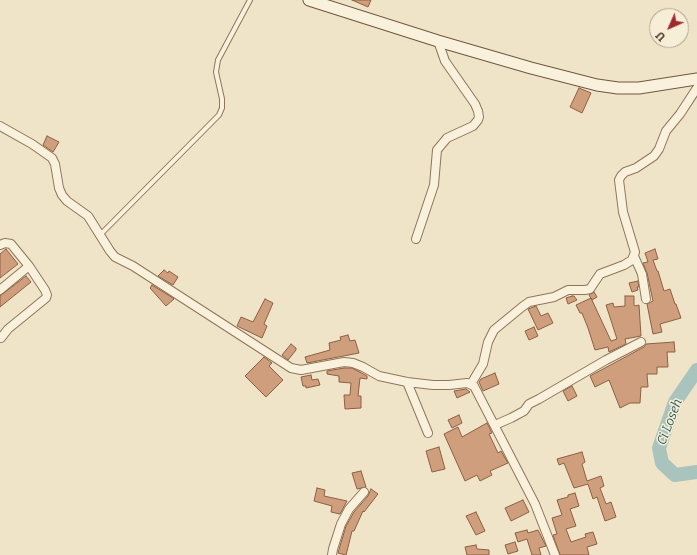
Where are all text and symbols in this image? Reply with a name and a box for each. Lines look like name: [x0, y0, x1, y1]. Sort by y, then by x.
north arrow: [649, 8, 689, 48]
text: U: [653, 29, 668, 44]
water label: Ci Loseh: [654, 397, 686, 447]

